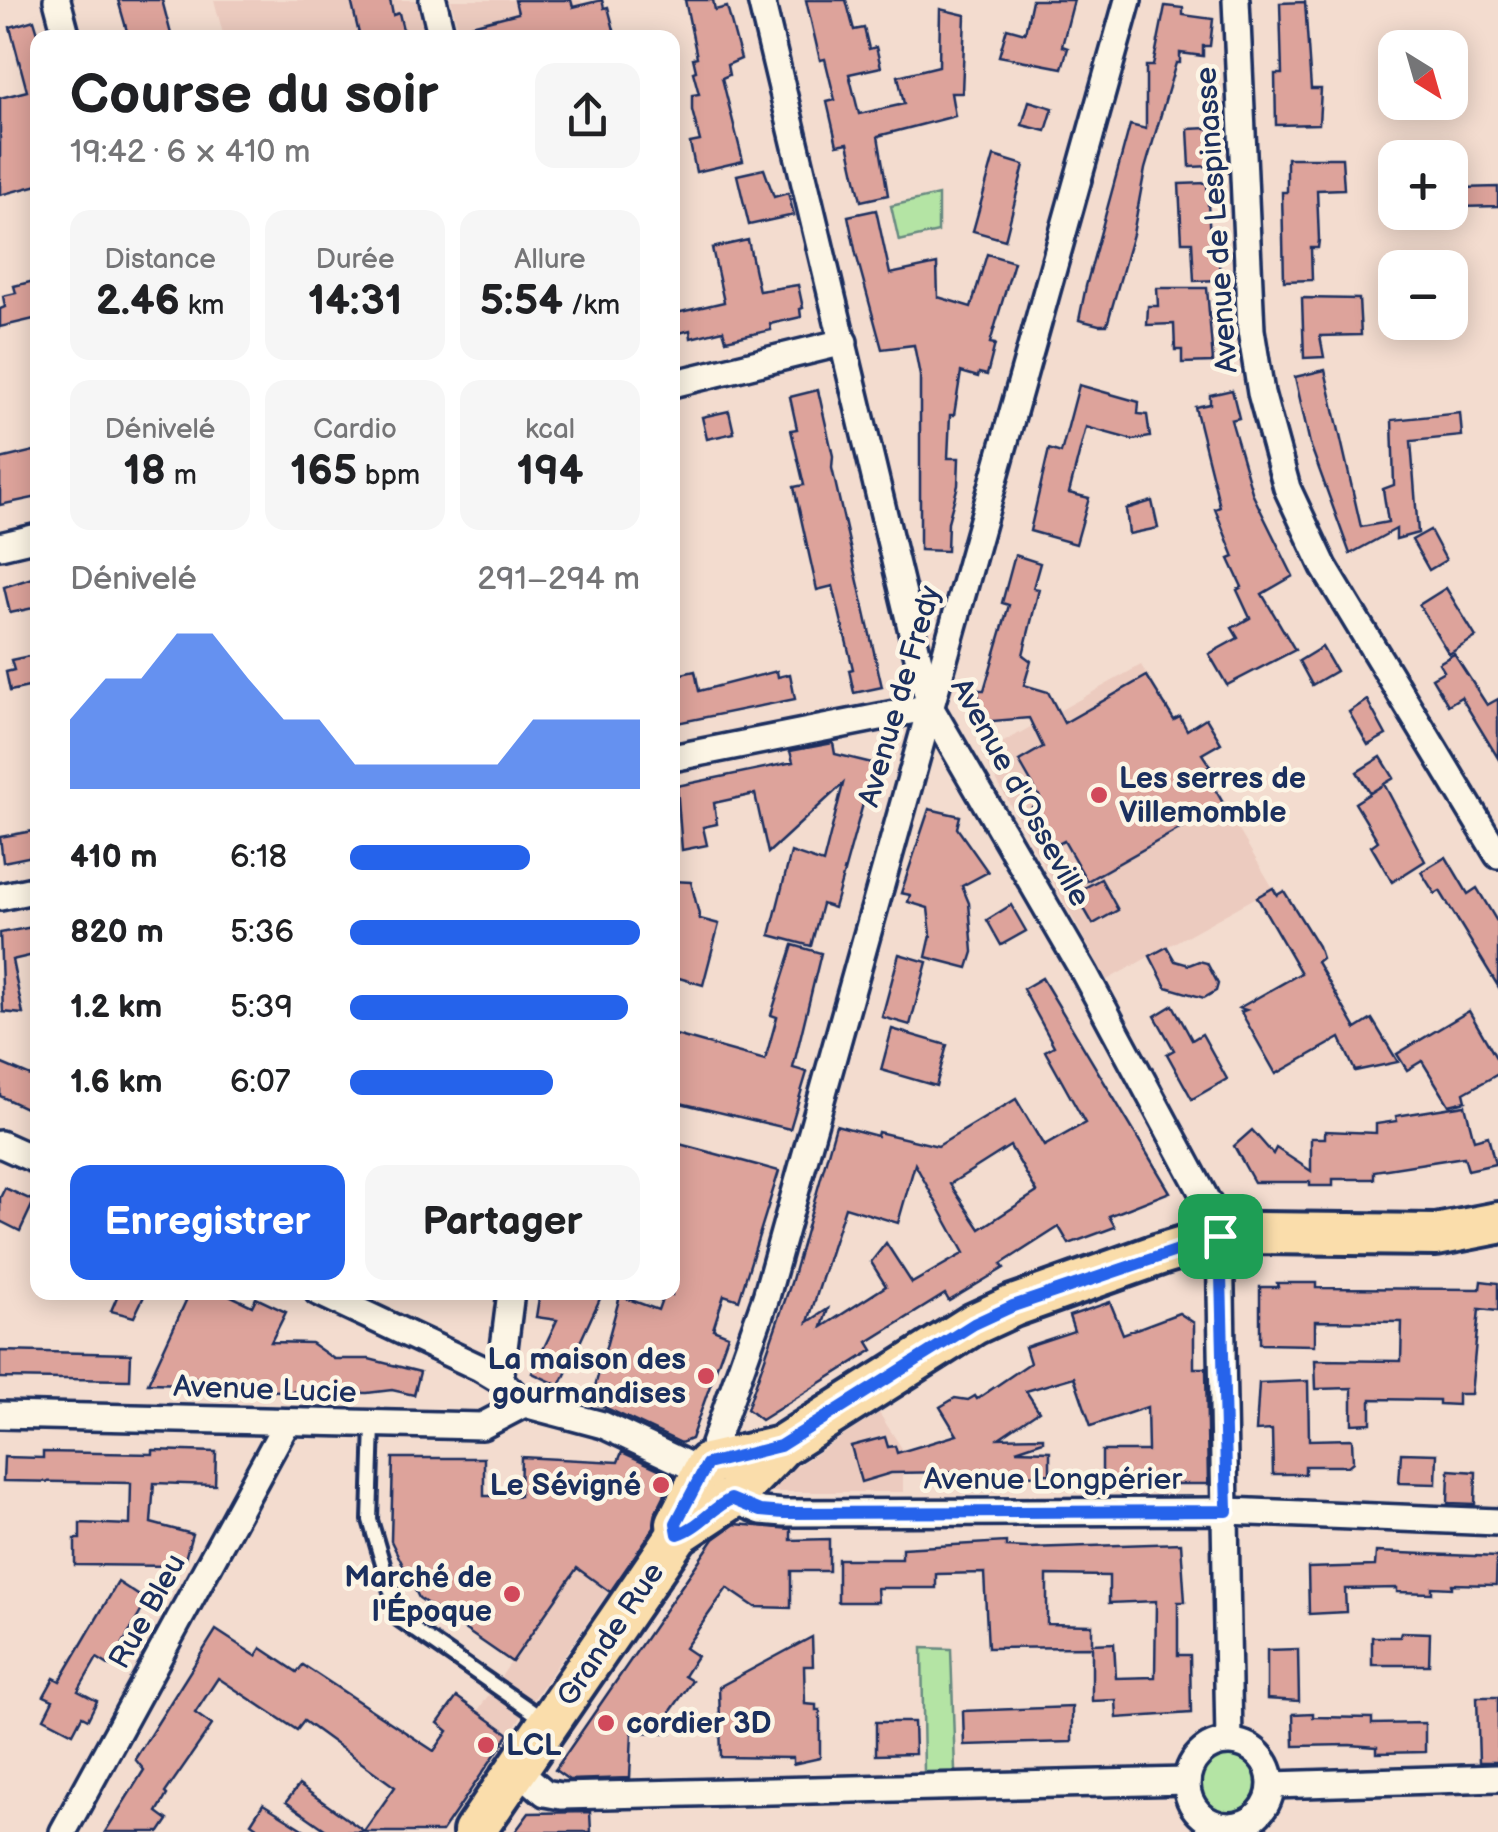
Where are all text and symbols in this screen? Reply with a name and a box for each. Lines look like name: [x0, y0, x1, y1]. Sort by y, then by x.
north arrow: [1378, 30, 1468, 120]
map controls: [1378, 30, 1468, 340]
text: Course du soir: [70, 62, 438, 129]
button: share: [535, 63, 640, 168]
street label: Avenue de Lespinasse: [1188, 66, 1246, 374]
text: 19:42 · 6 × 410 m: [70, 133, 311, 172]
button: +: [1378, 140, 1468, 230]
text: Distance: [104, 243, 216, 276]
text: Durée: [315, 243, 395, 276]
text: Allure: [514, 243, 586, 276]
button: −: [1378, 250, 1468, 340]
text: 2.46: [95, 276, 180, 327]
text: 14:31: [308, 276, 402, 327]
text: 5:54: [480, 276, 563, 327]
text: km: [180, 289, 225, 322]
text: /km: [563, 289, 620, 322]
text: Dénivelé: [105, 413, 215, 446]
text: Cardio: [313, 413, 397, 446]
text: kcal: [525, 413, 575, 446]
text: 18: [123, 446, 166, 497]
text: 165: [290, 446, 357, 497]
text: 194: [516, 446, 584, 497]
text: m: [166, 459, 197, 492]
text: bpm: [357, 459, 420, 492]
text: Dénivelé: [70, 560, 197, 599]
text: 291–294 m: [477, 560, 640, 599]
street label: Avenue de Fredy: [851, 581, 949, 811]
street label: Avenue d'Osseville: [943, 672, 1098, 913]
place label: Les serres de Villemomble: [1119, 761, 1306, 831]
marker: Les serres de Villemomble: [1088, 784, 1110, 806]
text: 410 m: [70, 838, 158, 877]
text: 6:18: [230, 838, 287, 877]
text: 820 m: [70, 913, 164, 952]
text: 5:36: [230, 913, 294, 952]
text: 1.2 km: [70, 988, 162, 1027]
text: 5:39: [230, 988, 293, 1027]
text: 1.6 km: [70, 1063, 163, 1102]
text: 6:07: [230, 1063, 291, 1102]
button: Enregistrer: [70, 1165, 345, 1280]
button: Partager: [365, 1165, 640, 1280]
pin: [1178, 1194, 1263, 1279]
icon: arrive: [1193, 1209, 1248, 1264]
place label: La maison des gourmandises: [487, 1342, 686, 1412]
marker: La maison des gourmandises: [695, 1365, 717, 1387]
street label: Avenue Lucie: [173, 1369, 357, 1411]
street label: Avenue Longpérier: [924, 1462, 1183, 1498]
place label: Le Sévigné: [490, 1468, 641, 1504]
marker: Le Sévigné: [650, 1474, 672, 1496]
street label: Rue Bleu: [102, 1548, 194, 1675]
street label: Grande Rue: [550, 1556, 672, 1713]
place label: Marché de l'Époque: [344, 1560, 492, 1630]
marker: Marché de l'Époque: [501, 1583, 523, 1605]
place label: cordier 3D: [626, 1706, 771, 1742]
marker: cordier 3D: [595, 1712, 617, 1734]
place label: LCL: [506, 1728, 562, 1764]
marker: LCL: [475, 1734, 497, 1756]

